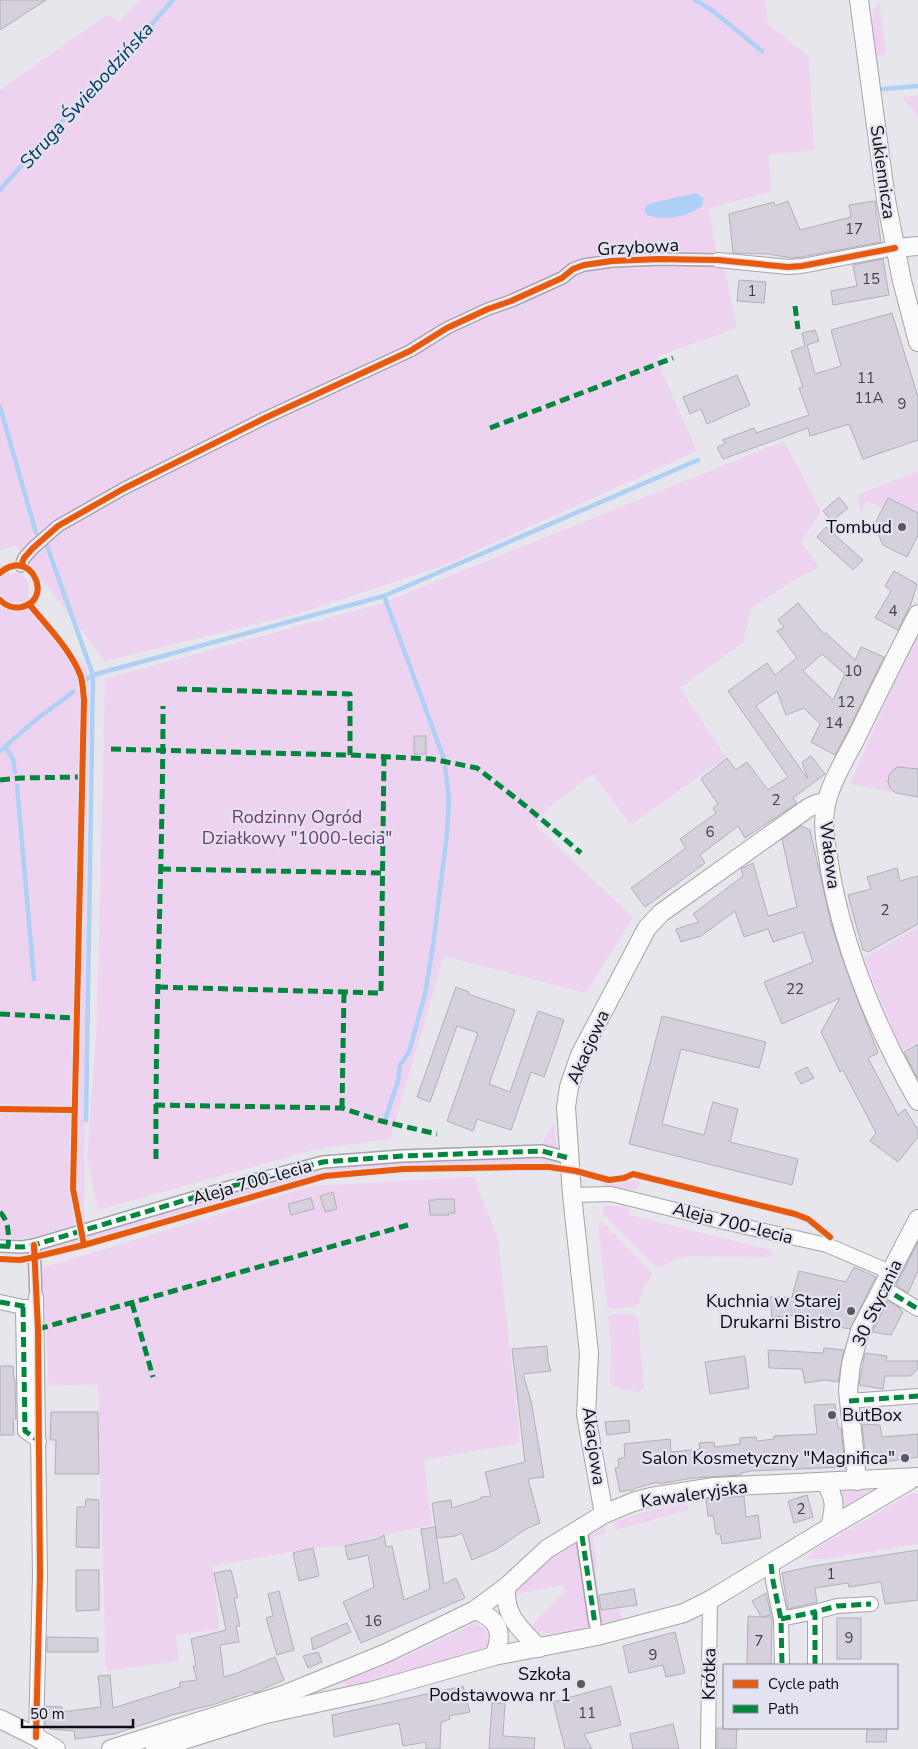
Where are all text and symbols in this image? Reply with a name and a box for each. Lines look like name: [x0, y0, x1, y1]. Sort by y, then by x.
water label: Struga Świebodzińska: [14, 17, 160, 175]
street label: Sukiennicza: [865, 123, 901, 221]
house number: 17: [845, 219, 863, 239]
street label: Grzybowa: [596, 233, 680, 261]
house number: 15: [862, 269, 880, 289]
house number: 1: [747, 281, 757, 301]
house number: 11: [857, 368, 875, 388]
house number: 11A: [855, 388, 884, 408]
house number: 9: [897, 394, 907, 414]
place label: Tombud: [826, 515, 892, 539]
marker: Tombud: [896, 521, 908, 533]
house number: 4: [888, 601, 898, 621]
house number: 10: [844, 661, 862, 681]
house number: 12: [837, 692, 855, 712]
house number: 14: [825, 713, 843, 733]
house number: 2: [771, 790, 781, 810]
park label: Rodzinny Ogród Działkowy "1000-lecia": [202, 805, 392, 850]
street label: Wałowa: [814, 820, 846, 890]
house number: 6: [705, 822, 715, 842]
house number: 2: [880, 900, 890, 920]
house number: 22: [786, 979, 804, 999]
street label: Akacjowa: [561, 1006, 615, 1088]
street label: Aleja 700-lecia: [189, 1153, 315, 1211]
street label: Aleja 700-lecia: [670, 1196, 796, 1250]
street label: 30 Stycznia: [846, 1256, 908, 1350]
place label: Kuchnia w Starej Drukarni Bistro: [706, 1289, 841, 1334]
marker: Kuchnia w Starej Drukarni Bistro: [845, 1305, 857, 1317]
place label: ButBox: [842, 1403, 903, 1427]
street label: Akacjowa: [577, 1405, 611, 1487]
marker: ButBox: [826, 1409, 838, 1421]
place label: Salon Kosmetyczny "Magnifica": [642, 1446, 895, 1470]
marker: Salon Kosmetyczny "Magnifica": [899, 1452, 911, 1464]
street label: Kawaleryjska: [639, 1475, 749, 1513]
house number: 2: [796, 1499, 806, 1519]
house number: 1: [826, 1564, 836, 1584]
house number: 16: [364, 1611, 382, 1631]
house number: 9: [844, 1628, 854, 1648]
house number: 7: [754, 1631, 764, 1651]
house number: 9: [648, 1645, 658, 1665]
street label: Krótka: [697, 1648, 721, 1700]
place label: Szkoła Podstawowa nr 1: [429, 1662, 571, 1707]
legend: [723, 1664, 898, 1729]
text: Cycle path: [768, 1674, 839, 1694]
marker: Szkoła Podstawowa nr 1: [575, 1678, 587, 1690]
scale bar: [22, 1696, 134, 1728]
text: Path: [768, 1699, 799, 1719]
house number: 11: [578, 1703, 596, 1723]
text: 50 m: [30, 1704, 65, 1724]

